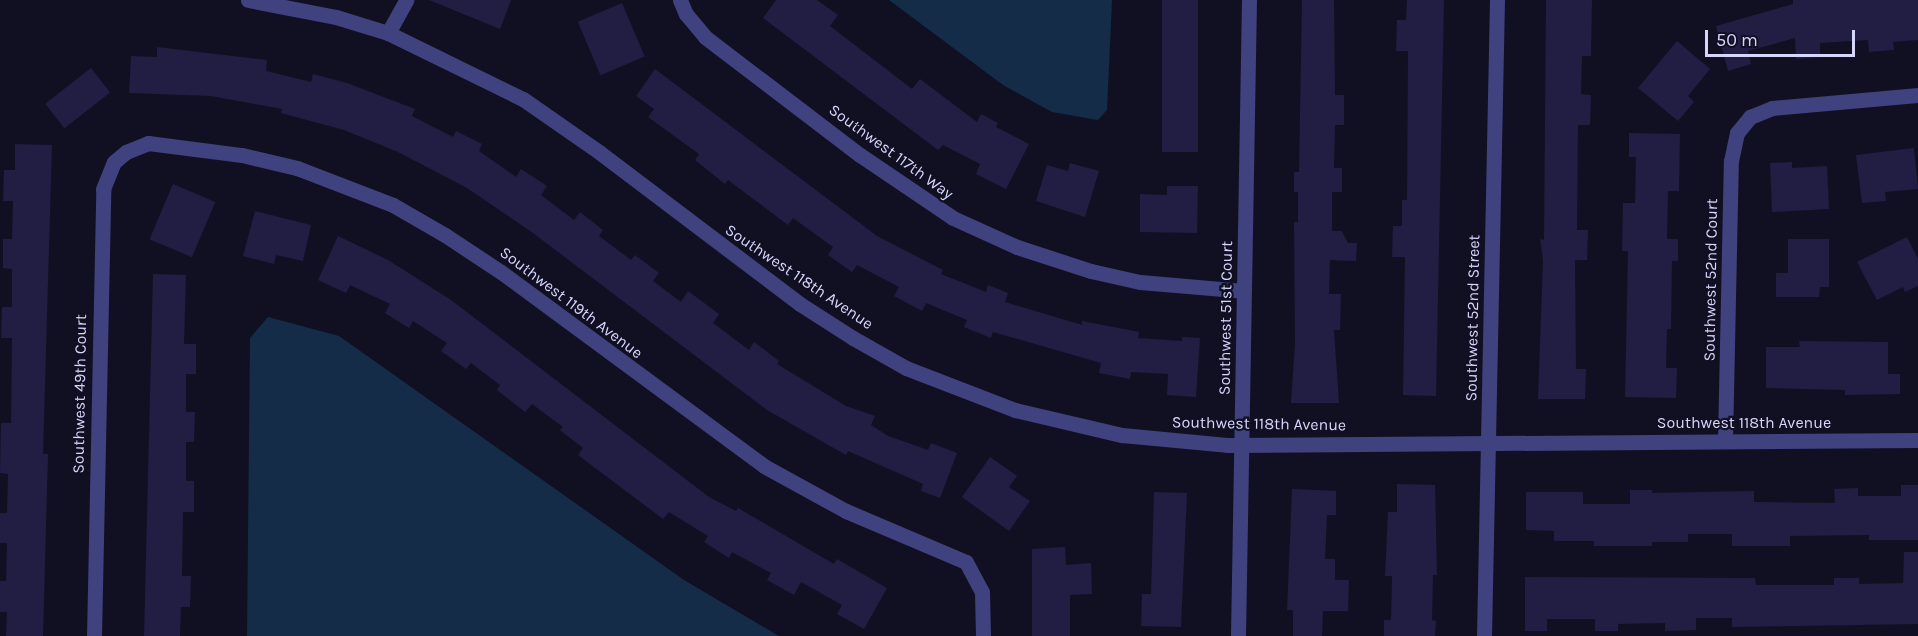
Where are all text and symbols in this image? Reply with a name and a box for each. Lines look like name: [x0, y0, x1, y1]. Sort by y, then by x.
scale bar: [1708, 18, 1858, 56]
text: 50 m: [1716, 29, 1758, 51]
street label: Southwest 117th Way: [825, 100, 957, 204]
street label: Southwest 52nd Court: [1700, 198, 1722, 362]
street label: Southwest 118th Avenue: [721, 220, 877, 334]
street label: Southwest 52nd Street: [1462, 234, 1484, 402]
street label: Southwest 51st Court: [1215, 241, 1237, 395]
street label: Southwest 119th Avenue: [496, 243, 646, 363]
street label: Southwest 49th Court: [69, 314, 91, 474]
street label: Southwest 118th Avenue: [1172, 413, 1346, 435]
street label: Southwest 118th Avenue: [1657, 413, 1831, 433]

